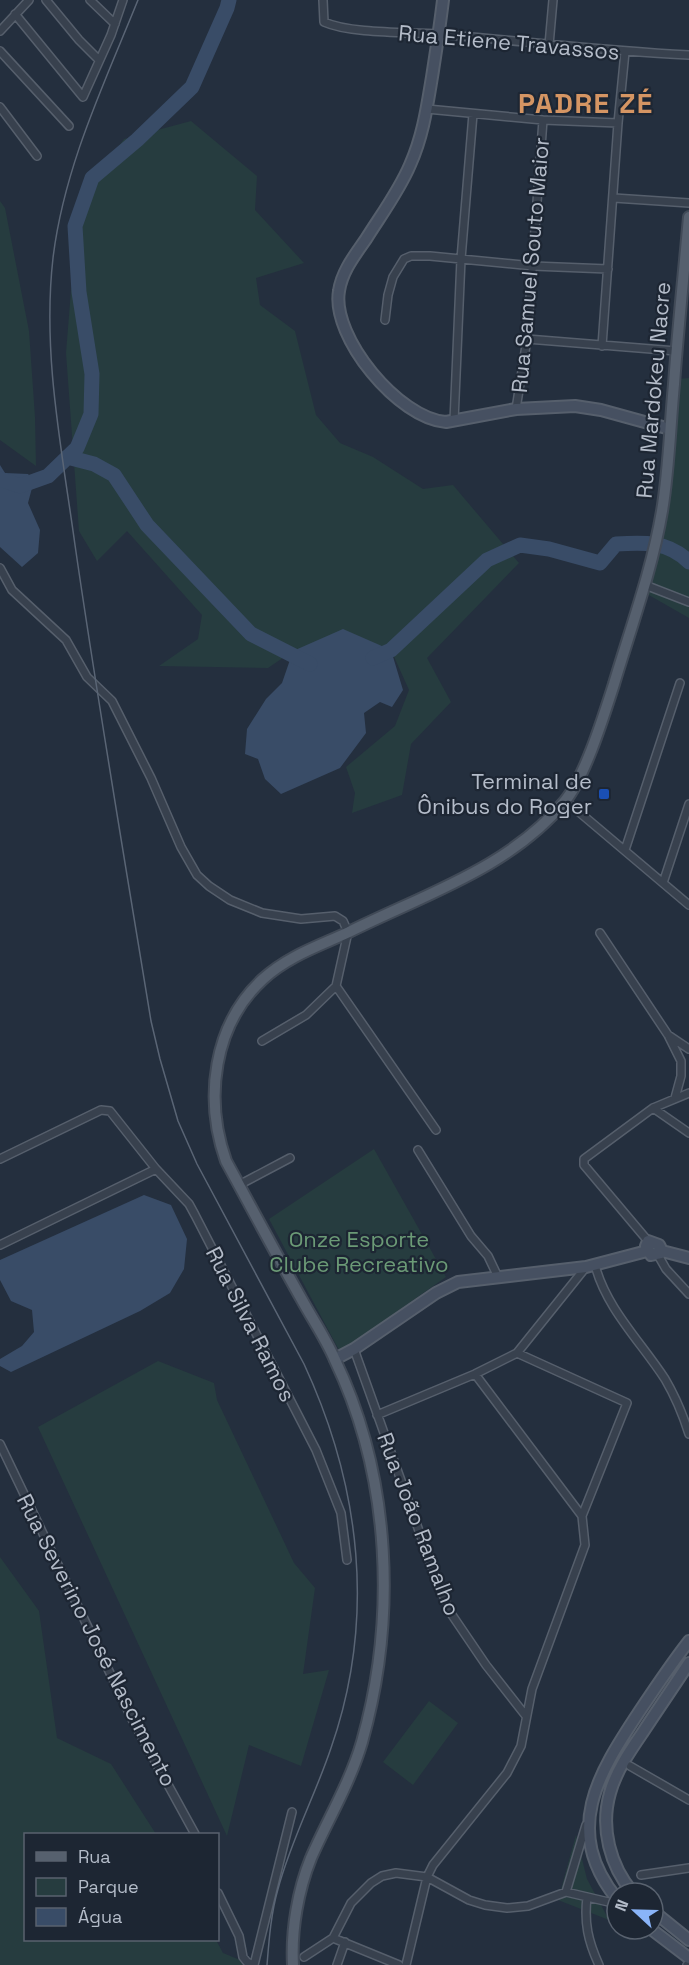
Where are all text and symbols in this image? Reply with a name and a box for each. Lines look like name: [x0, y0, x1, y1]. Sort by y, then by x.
street label: Rua Etiene Travassos: [397, 18, 621, 66]
district label: PADRE ZÉ: [518, 85, 654, 121]
street label: Rua Samuel Souto Maior: [505, 136, 555, 394]
street label: Rua Mardokeu Nacre: [630, 280, 676, 500]
place label: Terminal de Ônibus do Roger: [417, 767, 592, 820]
marker: Terminal de Ônibus do Roger: [597, 787, 611, 801]
park label: Onze Esporte Clube Recreativo: [269, 1225, 449, 1278]
street label: Rua Silva Ramos: [200, 1242, 302, 1406]
street label: Rua João Ramalho: [371, 1428, 467, 1620]
street label: Rua Severino José Nascimento: [11, 1489, 183, 1791]
legend: [24, 1833, 219, 1941]
text: Rua: [78, 1845, 111, 1868]
text: Parque: [78, 1875, 139, 1898]
north arrow: [605, 1881, 665, 1941]
text: N: [610, 1897, 633, 1914]
text: Água: [78, 1905, 122, 1928]

